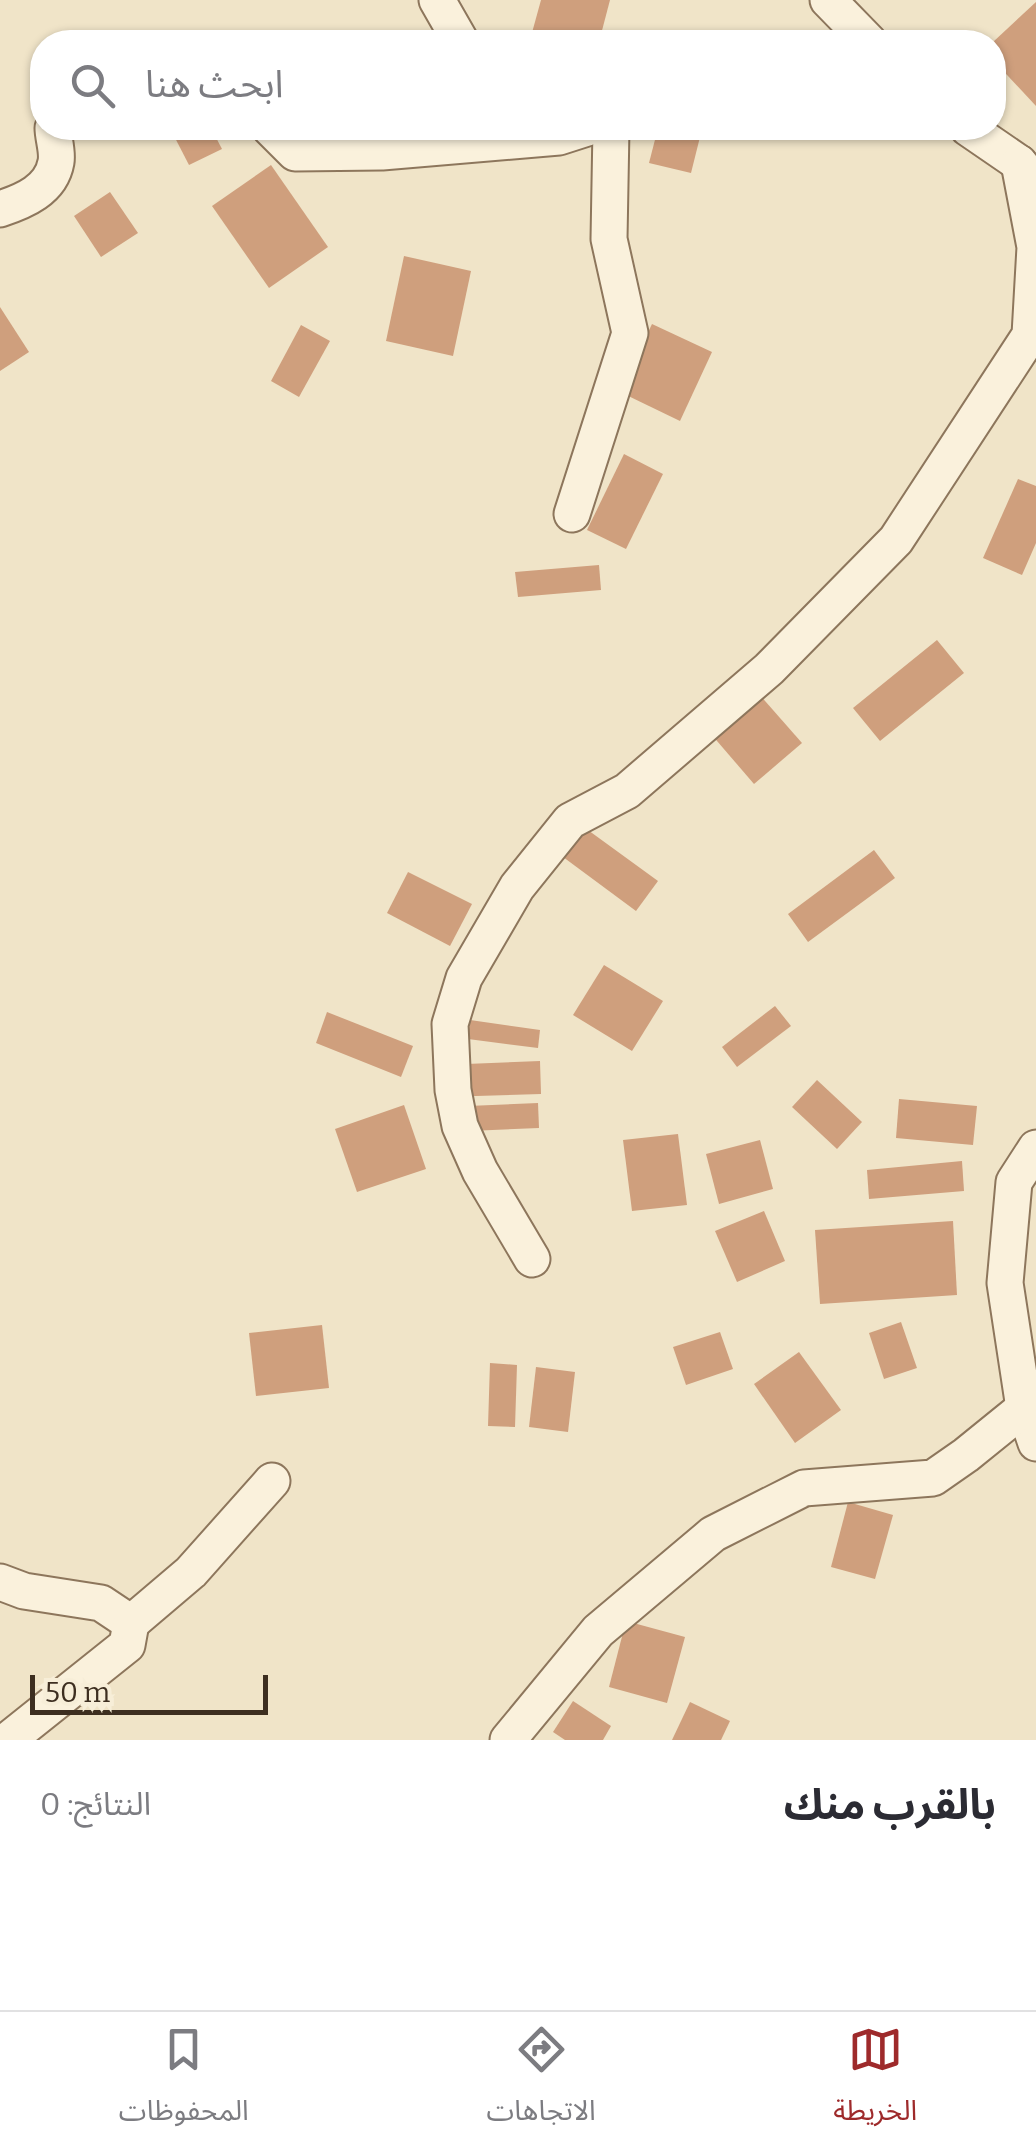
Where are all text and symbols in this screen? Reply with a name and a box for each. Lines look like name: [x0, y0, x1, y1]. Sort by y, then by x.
search box: [30, 30, 1006, 140]
icon: search: [65, 58, 120, 113]
text: ابحث هنا: [145, 61, 284, 107]
scale bar: [30, 1670, 268, 1714]
text: 50 m: [45, 1676, 110, 1709]
text: بالقرب منك: [784, 1780, 996, 1830]
text: النتائج: 0: [40, 1785, 151, 1823]
tab: المحفوظات: [119, 2022, 249, 2141]
tab: الاتجاهات: [486, 2022, 596, 2141]
tab: الخريطة: [833, 2022, 917, 2141]

